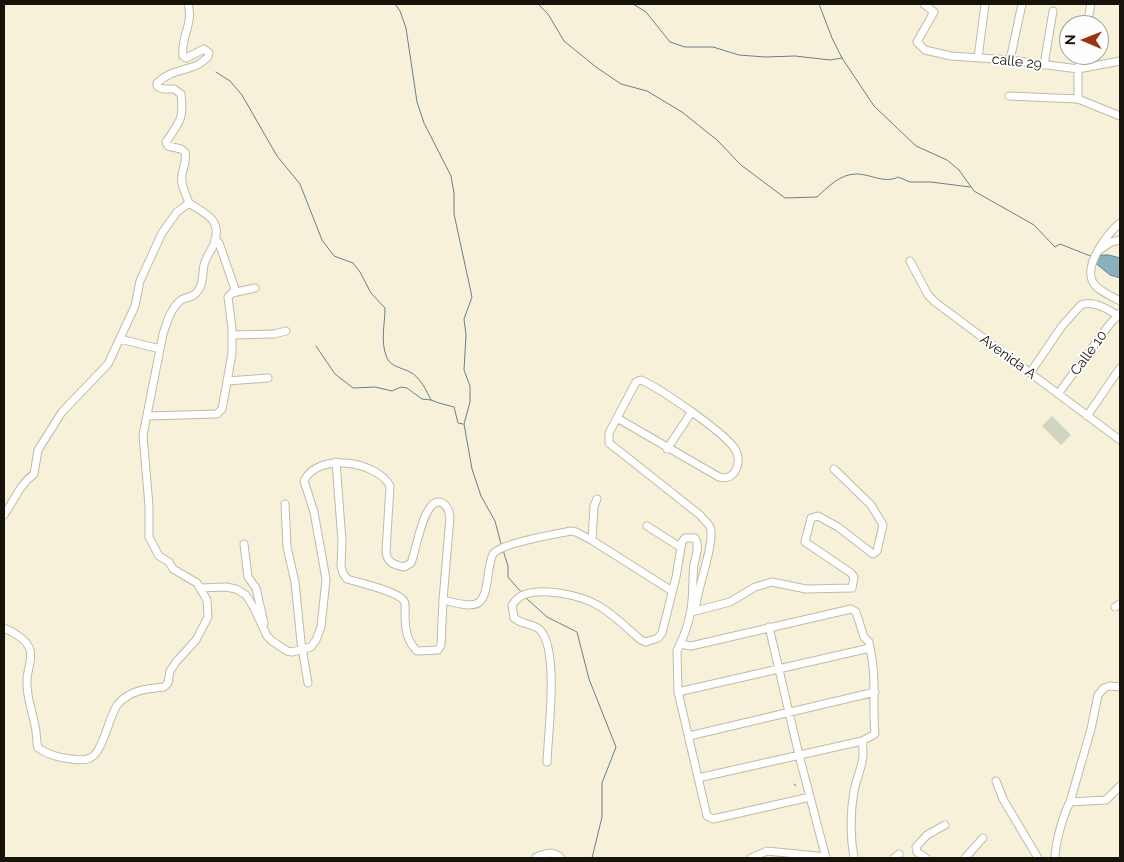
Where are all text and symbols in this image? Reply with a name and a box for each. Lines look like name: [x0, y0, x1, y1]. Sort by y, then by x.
north arrow: [1059, 15, 1109, 65]
text: N: [1062, 34, 1078, 45]
street label: calle 29: [991, 51, 1043, 73]
street label: Calle 10: [1067, 327, 1111, 379]
street label: Avenida A: [977, 331, 1039, 383]

